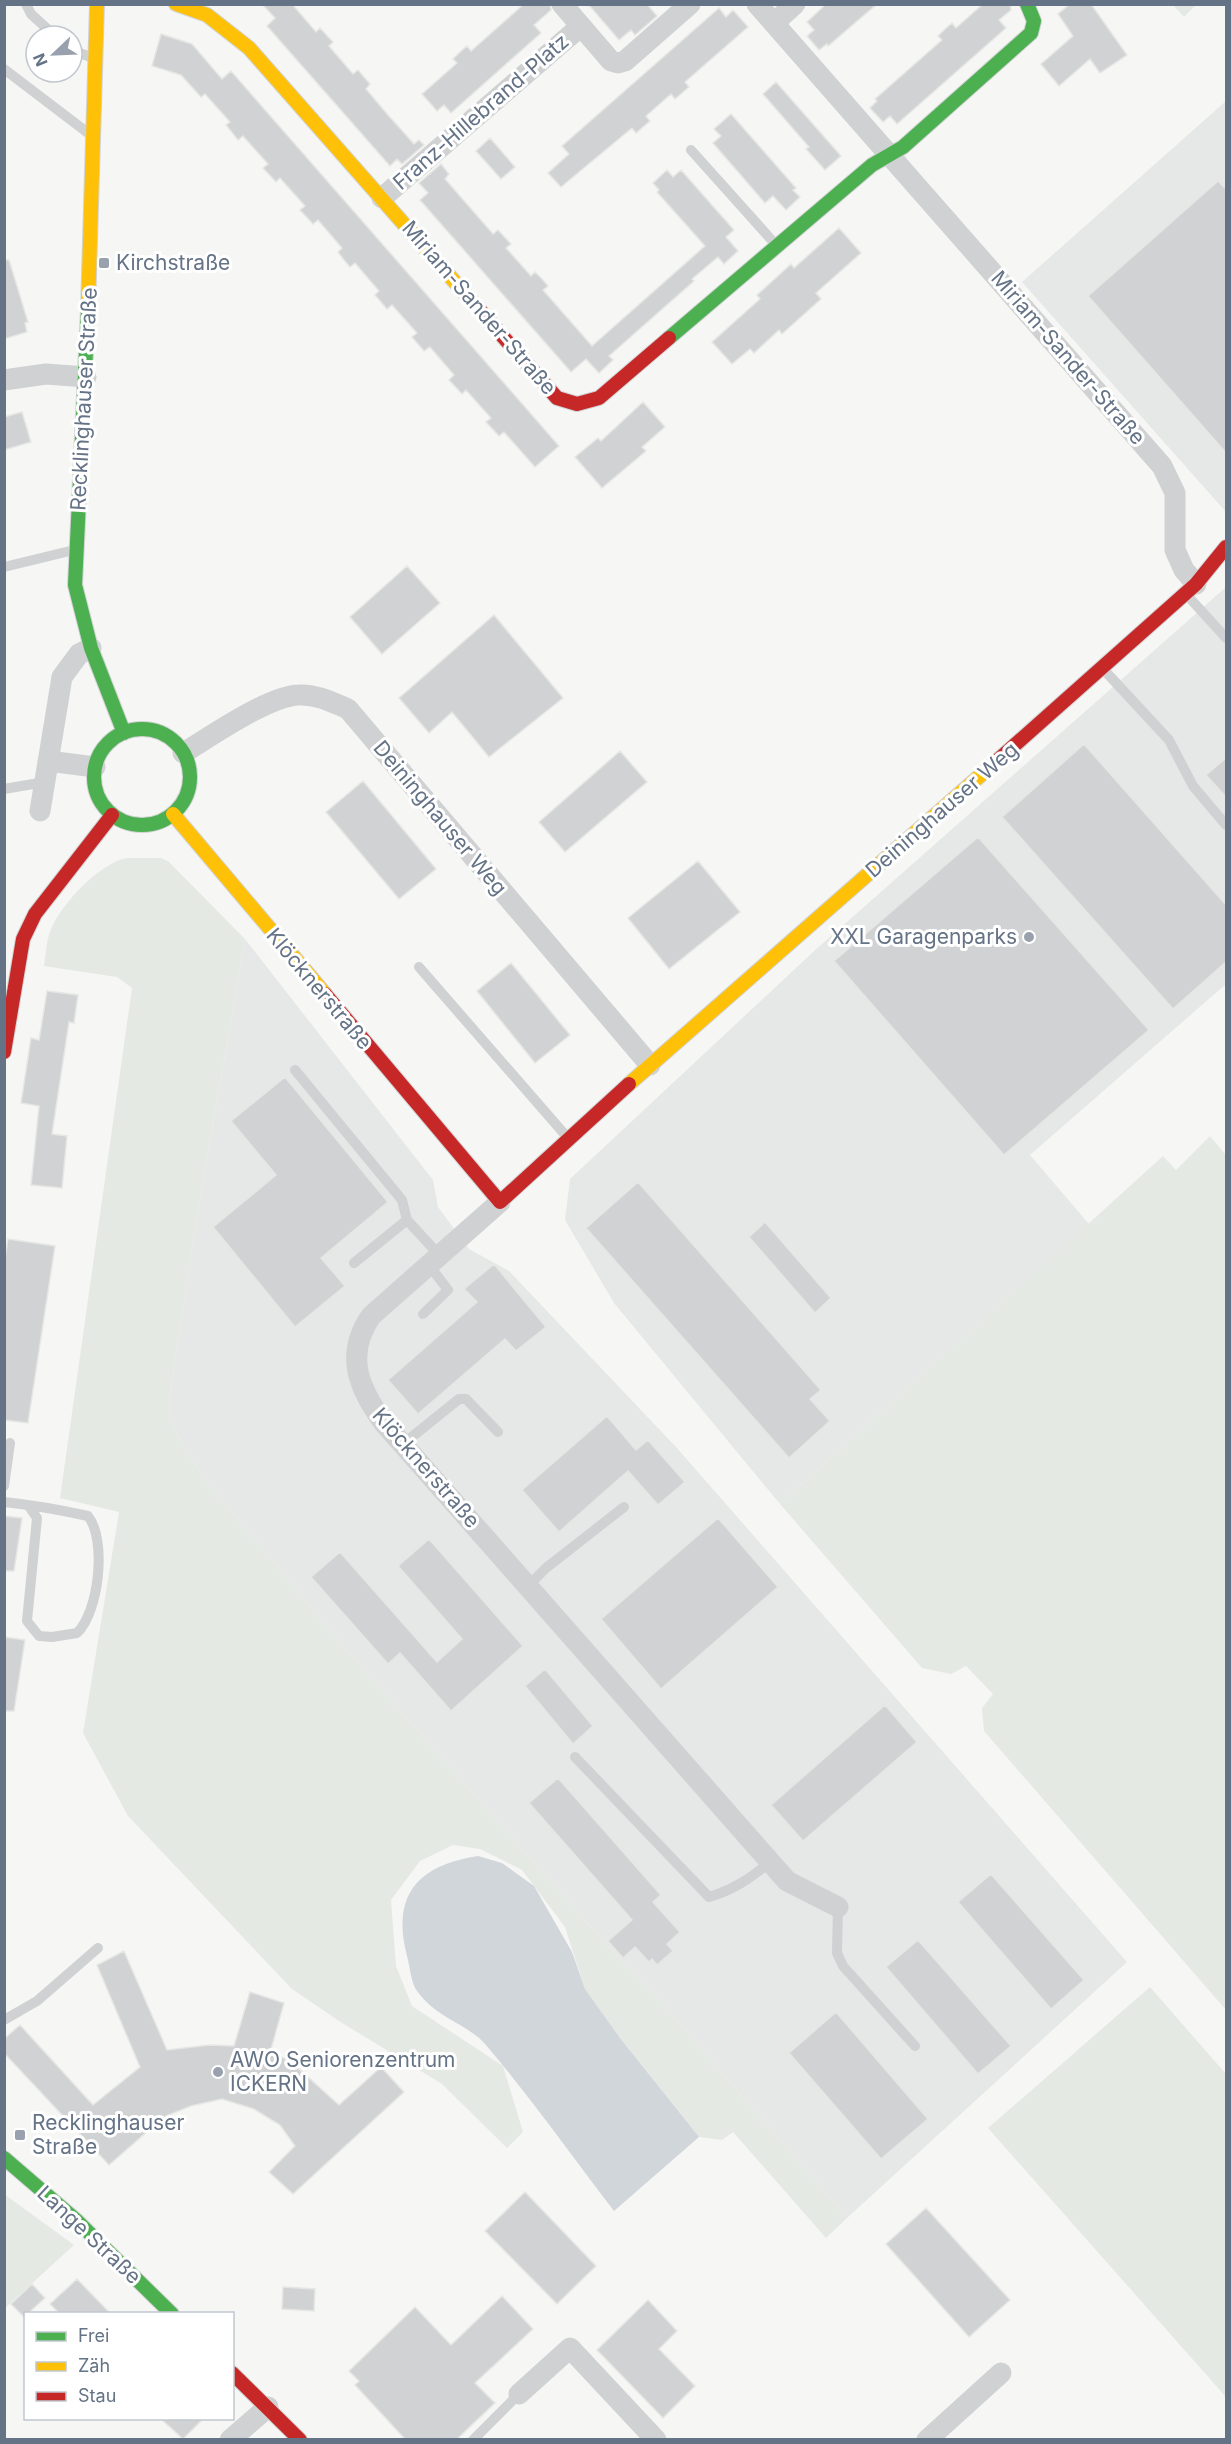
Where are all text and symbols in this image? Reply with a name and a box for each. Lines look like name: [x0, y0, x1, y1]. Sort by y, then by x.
north arrow: [24, 24, 84, 84]
street label: Franz-Hillebrand-Platz: [388, 29, 574, 195]
text: N: [29, 50, 52, 69]
street label: Miriam-Sander-Straße: [397, 216, 562, 400]
place label: Kirchstraße: [116, 250, 230, 275]
marker: Kirchstraße: [97, 256, 111, 270]
street label: Miriam-Sander-Straße: [986, 266, 1151, 450]
street label: Recklinghauser Straße: [65, 287, 102, 511]
street label: Deininghauser Weg: [369, 735, 512, 900]
street label: Deininghauser Weg: [860, 737, 1023, 883]
street label: Klöcknerstraße: [261, 923, 377, 1054]
place label: XXL Garagenparks: [830, 924, 1017, 949]
marker: XXL Garagenparks: [1022, 930, 1036, 944]
street label: Klöcknerstraße: [368, 1403, 485, 1533]
place label: AWO Seniorenzentrum ICKERN: [230, 2047, 456, 2096]
marker: AWO Seniorenzentrum ICKERN: [211, 2065, 225, 2079]
place label: Recklinghauser Straße: [32, 2110, 184, 2159]
marker: Recklinghauser Straße: [13, 2128, 27, 2142]
street label: Lange Straße: [32, 2180, 146, 2289]
legend: [24, 2312, 234, 2420]
text: Frei: [78, 2325, 109, 2346]
text: Zäh: [78, 2355, 110, 2376]
text: Stau: [78, 2385, 116, 2406]

